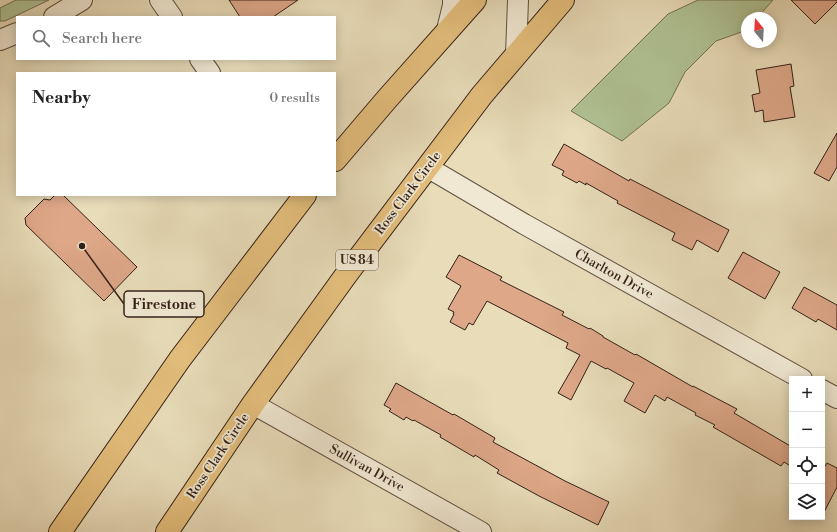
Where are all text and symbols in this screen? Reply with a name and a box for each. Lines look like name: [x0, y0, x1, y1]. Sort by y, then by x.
north arrow: [741, 12, 777, 48]
search box: [16, 16, 336, 60]
icon: search: [30, 27, 52, 49]
text: Search here: [62, 29, 142, 48]
text: Nearby: [32, 87, 91, 109]
text: 0 results: [269, 90, 320, 106]
street label: Ross Clark Circle: [371, 148, 445, 238]
street label: Charlton Drive: [572, 246, 657, 302]
road number: US 84: [336, 250, 378, 270]
callout: Firestone: [124, 291, 204, 317]
text: Firestone: [132, 296, 196, 314]
map controls: [789, 376, 825, 520]
button: +: [789, 376, 825, 412]
street label: Ross Clark Circle: [183, 410, 253, 502]
button: −: [789, 412, 825, 448]
street label: Sullivan Drive: [327, 441, 408, 495]
button: locate: [789, 448, 825, 484]
button: layers: [789, 484, 825, 520]

